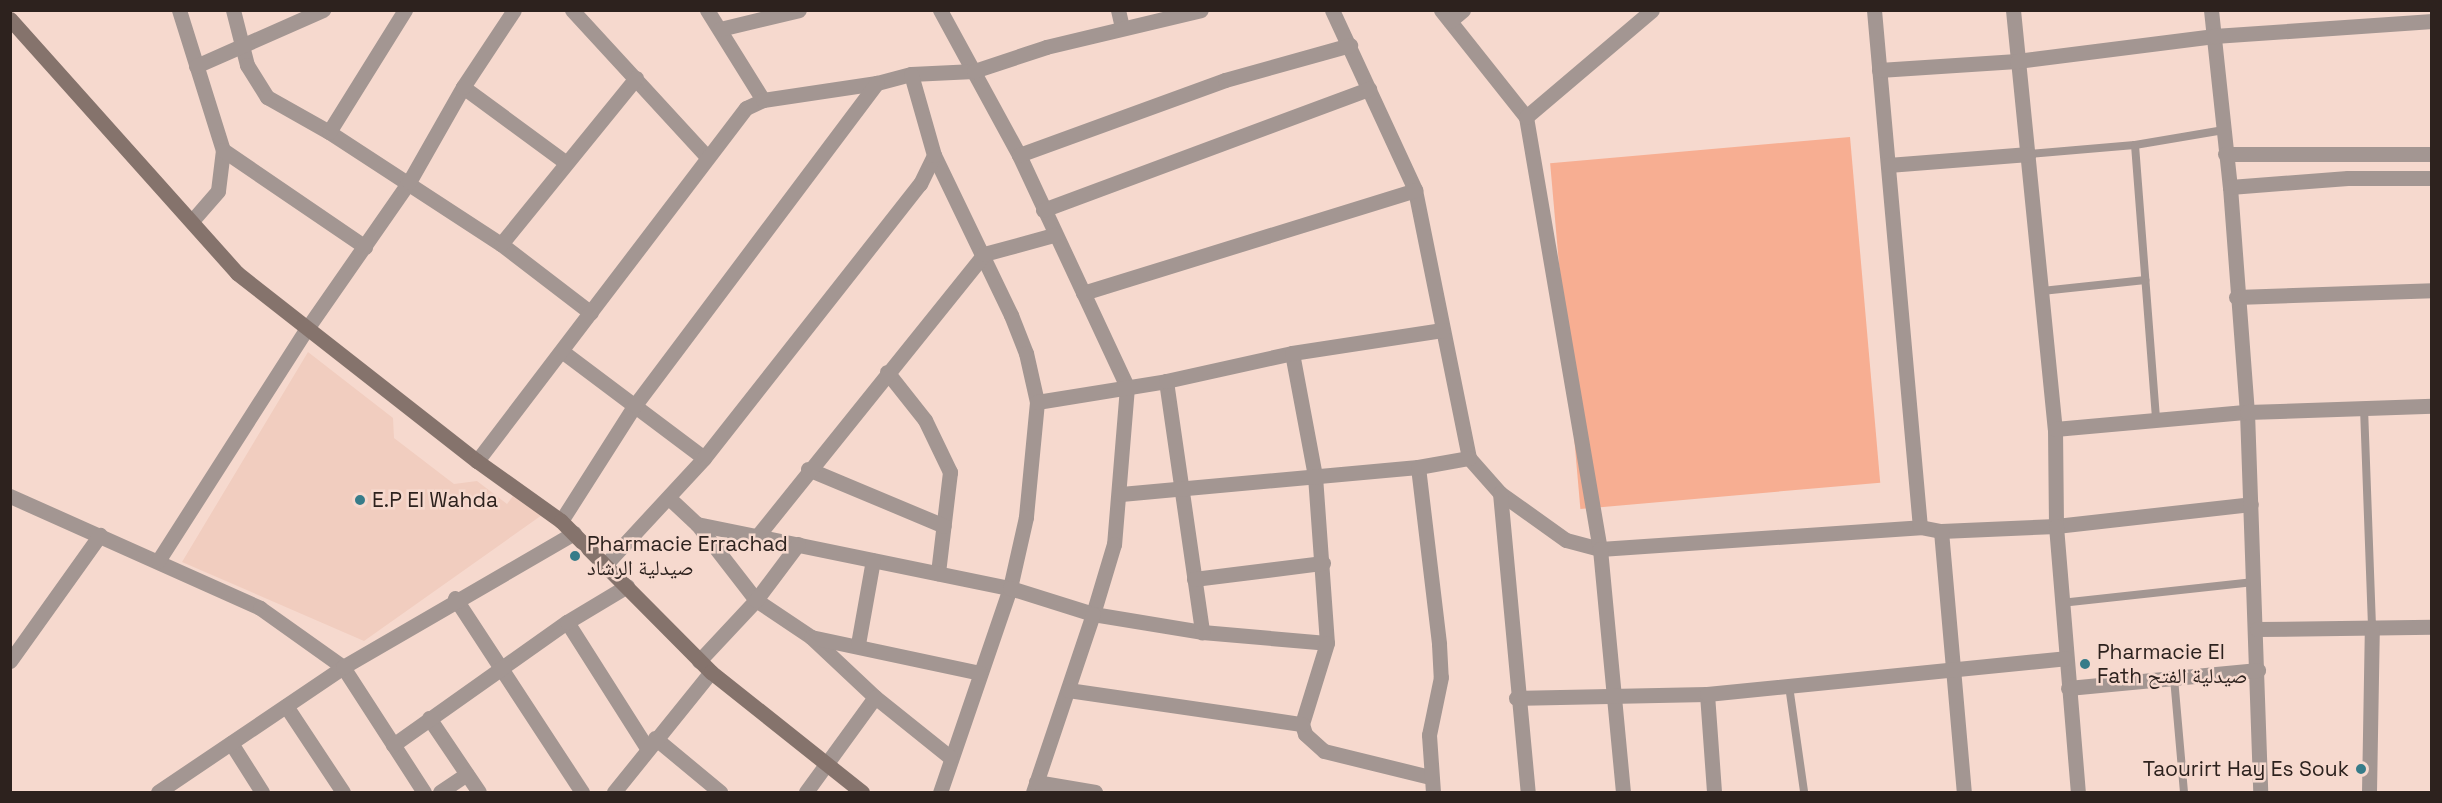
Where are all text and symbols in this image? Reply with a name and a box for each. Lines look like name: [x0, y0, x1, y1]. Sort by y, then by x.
place label: E.P El Wahda: [372, 487, 498, 513]
marker: E.P El Wahda: [353, 493, 367, 507]
place label: Pharmacie Errachad صيدلية الرشاد: [587, 531, 788, 581]
marker: Pharmacie Errachad صيدلية الرشاد: [568, 549, 582, 563]
place label: Pharmacie El Fath صيدلية الفتح: [2097, 639, 2248, 689]
marker: Pharmacie El Fath صيدلية الفتح: [2078, 657, 2092, 671]
place label: Taourirt Hay Es Souk: [2143, 756, 2349, 782]
marker: Taourirt Hay Es Souk: [2354, 762, 2368, 776]

